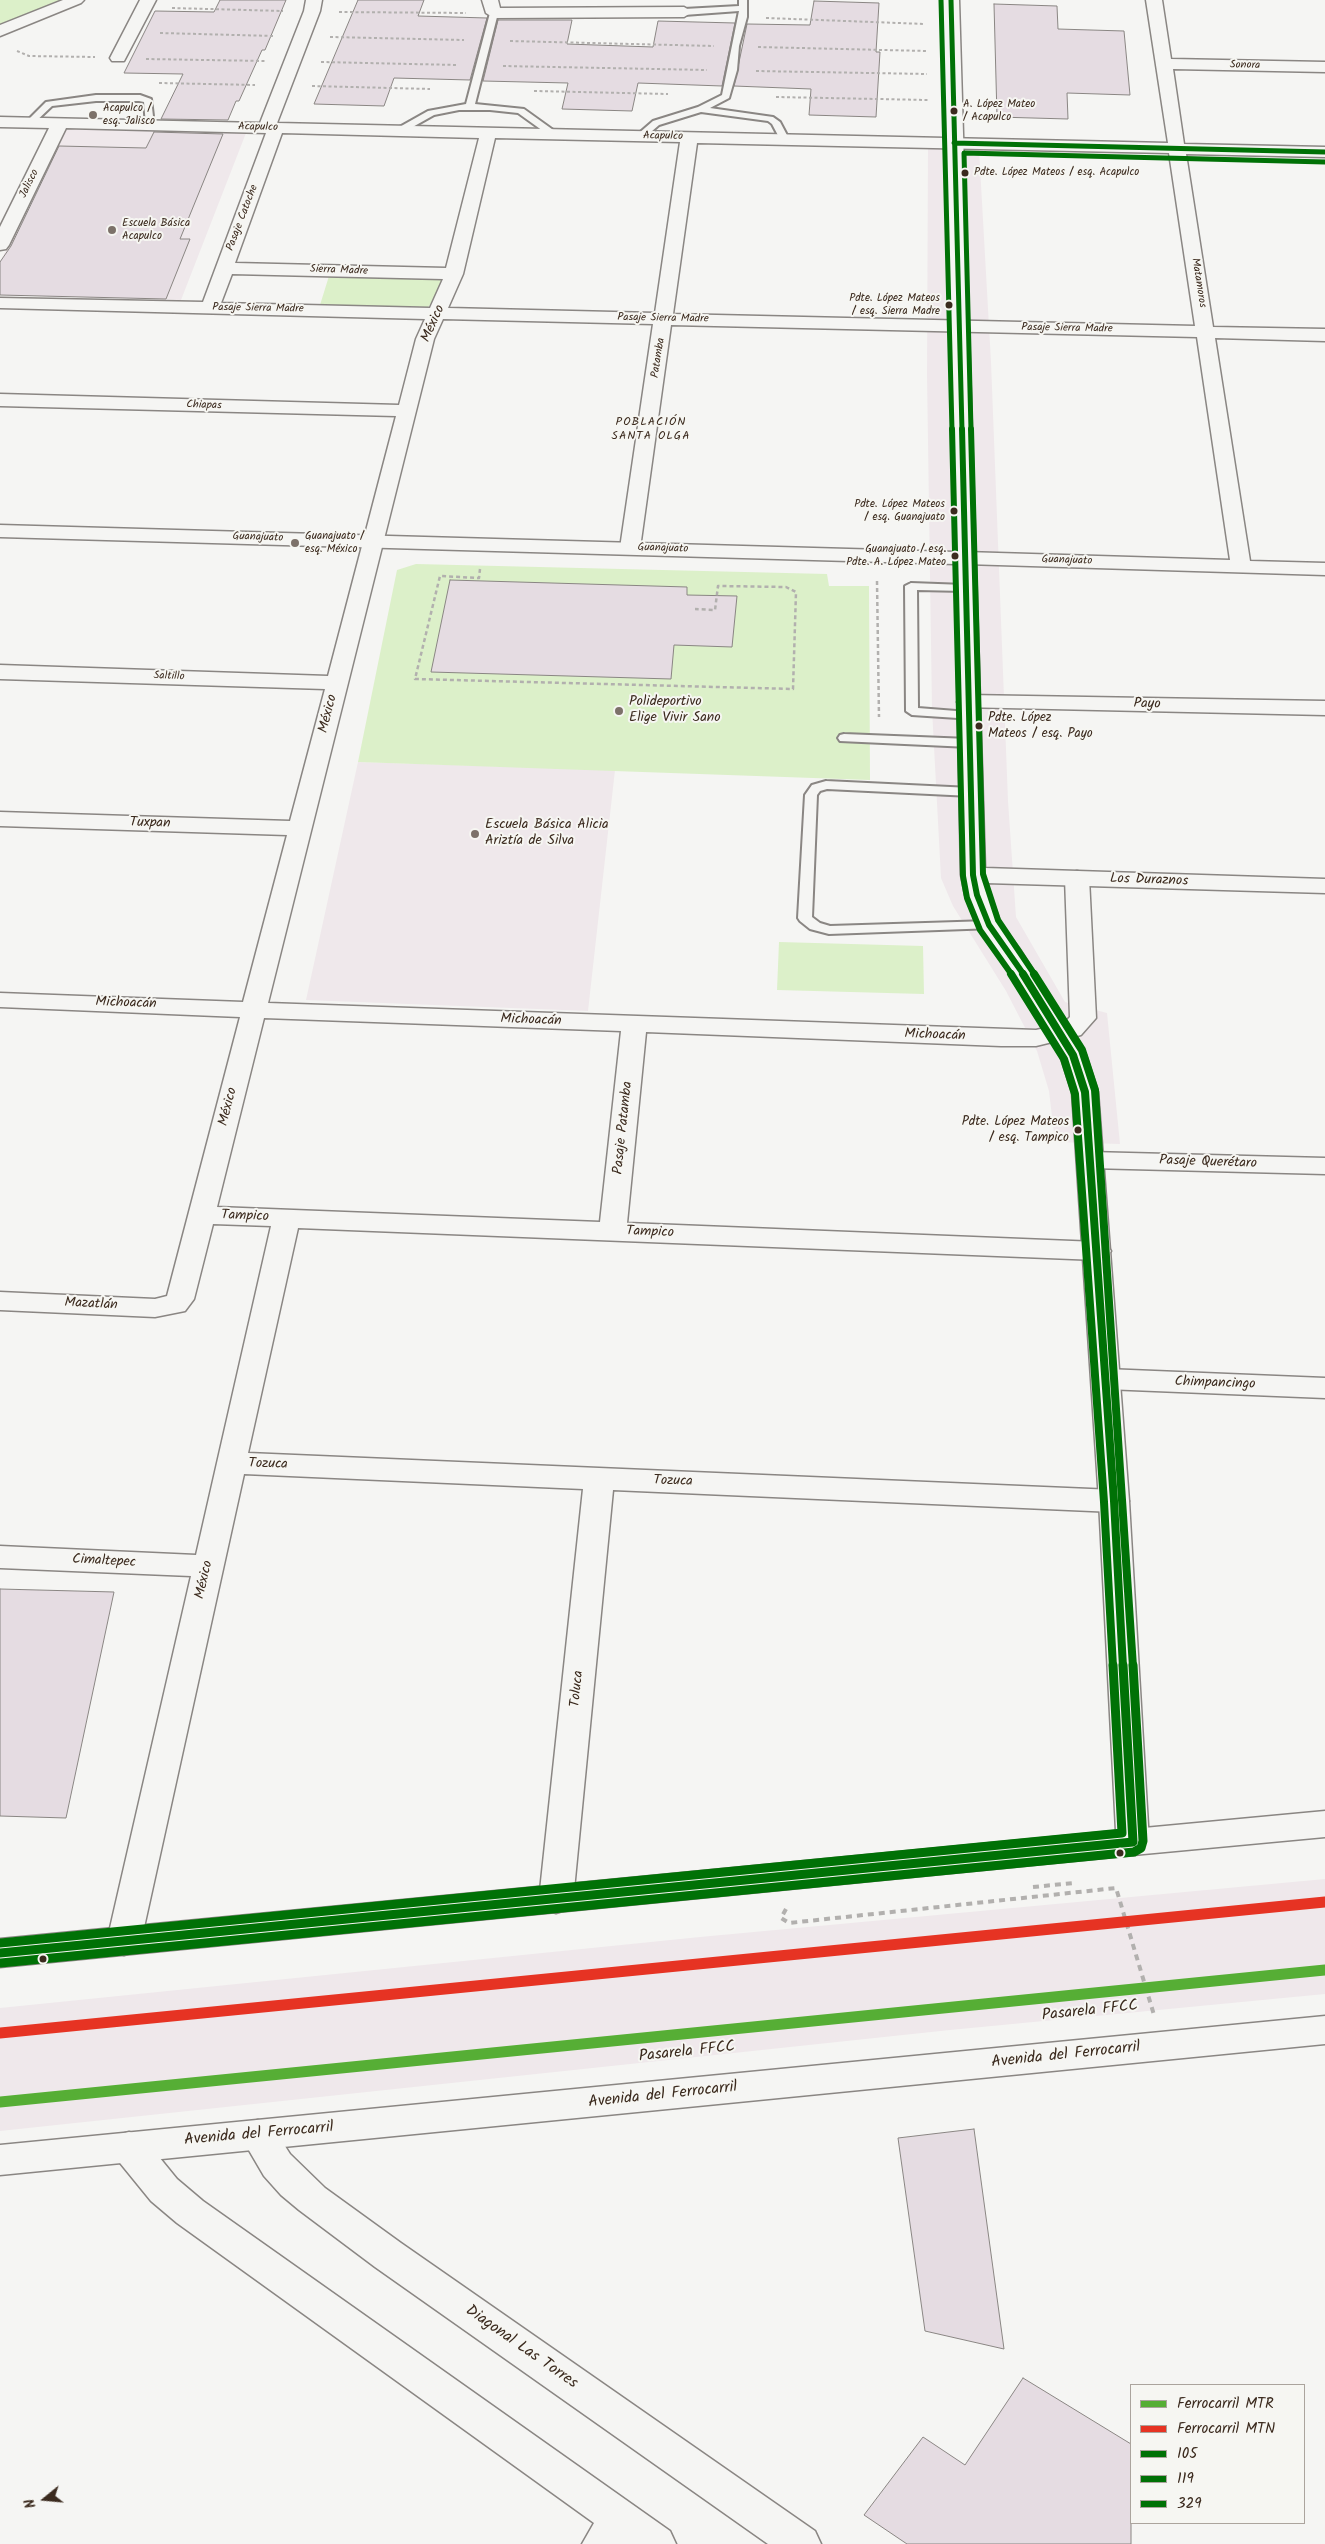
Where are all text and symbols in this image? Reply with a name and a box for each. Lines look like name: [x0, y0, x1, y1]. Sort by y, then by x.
street label: Sonora: [1230, 59, 1260, 73]
place label: A. López Mateo / Acapulco: [963, 98, 1035, 124]
place label: Acapulco / esq. Jalisco: [103, 102, 155, 128]
marker: A. López Mateo / Acapulco: [949, 106, 959, 116]
marker: Acapulco / esq. Jalisco: [87, 109, 99, 121]
street label: Acapulco: [238, 121, 278, 135]
street label: Acapulco: [643, 130, 683, 144]
place label: Pdte. López Mateos / esq. Acapulco: [974, 166, 1139, 180]
street label: Jalisco: [17, 168, 43, 200]
marker: Pdte. López Mateos / esq. Acapulco: [960, 168, 970, 178]
street label: Pasaje Catoche: [224, 183, 262, 253]
place label: Escuela Básica Acapulco: [122, 217, 190, 243]
marker: Escuela Básica Acapulco: [106, 224, 118, 236]
street label: Matamoros: [1188, 257, 1208, 309]
street label: Sierra Madre: [310, 263, 368, 279]
place label: Pdte. López Mateos / esq. Sierra Madre: [849, 292, 940, 318]
marker: Pdte. López Mateos / esq. Sierra Madre: [944, 300, 954, 310]
street label: Pasaje Sierra Madre: [212, 302, 304, 316]
street label: México: [418, 303, 450, 345]
street label: Pasaje Sierra Madre: [617, 312, 709, 326]
street label: Pasaje Sierra Madre: [1021, 322, 1113, 336]
street label: Patamba: [649, 337, 669, 379]
street label: Chiapas: [186, 399, 222, 413]
district label: POBLACIÓN SANTA OLGA: [610, 416, 692, 444]
place label: Pdte. López Mateos / esq. Guanajuato: [854, 498, 945, 524]
marker: Pdte. López Mateos / esq. Guanajuato: [949, 506, 959, 516]
place label: Guanajuato / esq. México: [305, 530, 364, 556]
street label: Guanajuato: [232, 531, 284, 545]
marker: Guanajuato / esq. México: [289, 537, 301, 549]
street label: Guanajuato: [637, 542, 689, 556]
place label: Guanajuato / esq. Pdte. A. López Mateo: [846, 543, 946, 569]
marker: Guanajuato / esq. Pdte. A. López Mateo: [950, 551, 960, 561]
street label: Guanajuato: [1041, 554, 1093, 568]
street label: Saltillo: [153, 670, 185, 684]
street label: México: [316, 693, 342, 735]
place label: Polideportivo Elige Vivir Sano: [629, 695, 721, 728]
street label: Payo: [1133, 696, 1161, 714]
marker: Polideportivo Elige Vivir Sano: [613, 705, 625, 717]
place label: Pdte. López Mateos / esq. Payo: [988, 711, 1093, 742]
marker: Pdte. López Mateos / esq. Payo: [974, 721, 984, 731]
street label: Tuxpan: [129, 815, 171, 833]
place label: Escuela Básica Alicia Ariztía de Silva: [485, 818, 609, 850]
marker: Escuela Básica Alicia Ariztía de Silva: [469, 828, 481, 840]
street label: Los Duraznos: [1110, 871, 1188, 891]
street label: Michoacán: [95, 995, 157, 1013]
street label: Michoacán: [500, 1012, 562, 1030]
street label: Michoacán: [904, 1027, 966, 1045]
street label: Pasaje Patamba: [611, 1081, 637, 1175]
street label: México: [216, 1086, 242, 1128]
place label: Pdte. López Mateos / esq. Tampico: [962, 1115, 1069, 1146]
marker: Pdte. López Mateos / esq. Tampico: [1073, 1125, 1083, 1135]
street label: Pasaje Querétaro: [1159, 1153, 1257, 1173]
street label: Tampico: [221, 1208, 269, 1226]
street label: Tampico: [626, 1224, 674, 1242]
street label: Mazatlán: [64, 1295, 118, 1315]
street label: Chimpancingo: [1174, 1374, 1256, 1394]
street label: Tozuca: [248, 1456, 288, 1474]
street label: Tozuca: [653, 1473, 693, 1491]
street label: Cimaltepec: [72, 1552, 136, 1572]
street label: México: [192, 1559, 218, 1601]
street label: Toluca: [568, 1670, 588, 1708]
unlabelled marker: [1115, 1848, 1125, 1858]
unlabelled marker: [38, 1954, 48, 1964]
street label: Pasarela FFCC: [1041, 1997, 1139, 2027]
street label: Pasarela FFCC: [638, 2038, 736, 2068]
street label: Avenida del Ferrocarril: [991, 2039, 1141, 2073]
street label: Avenida del Ferrocarril: [588, 2079, 738, 2113]
street label: Avenida del Ferrocarril: [184, 2119, 334, 2151]
street label: Diagonal Las Torres: [461, 2302, 581, 2394]
legend: [1130, 2384, 1305, 2524]
text: Ferrocarril MTR: [1177, 2392, 1274, 2416]
text: Ferrocarril MTN: [1177, 2417, 1275, 2441]
text: I05: [1177, 2442, 1197, 2466]
text: 119: [1177, 2467, 1194, 2491]
north arrow: [20, 2474, 70, 2524]
text: 329: [1177, 2492, 1202, 2516]
text: N: [19, 2496, 42, 2511]

